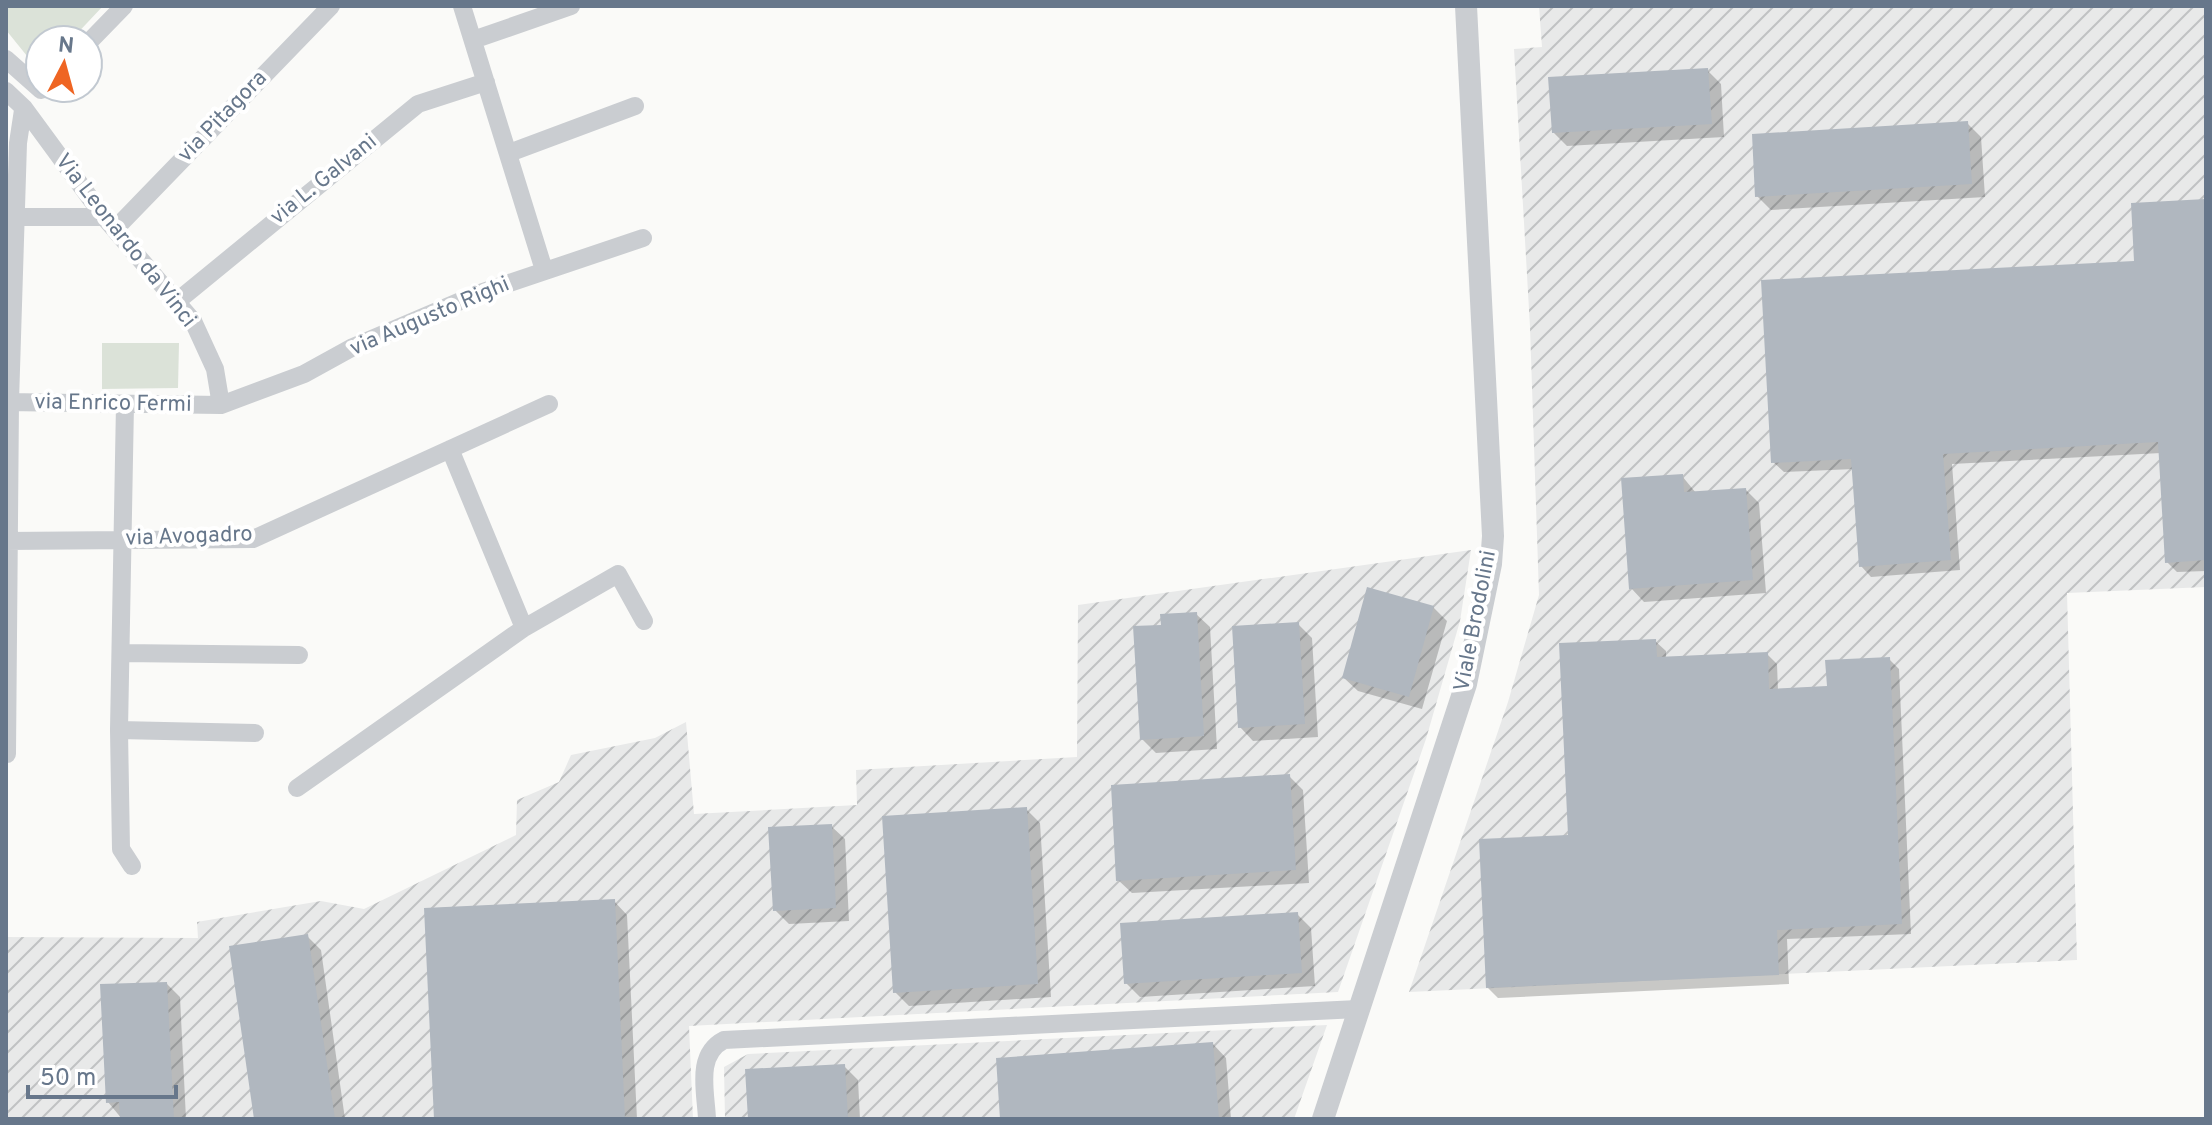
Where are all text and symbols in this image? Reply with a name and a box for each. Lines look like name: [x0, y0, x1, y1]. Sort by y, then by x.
north arrow: [24, 24, 104, 104]
text: N: [57, 32, 75, 61]
street label: via Pitagora: [173, 65, 273, 169]
street label: via L. Galvani: [265, 129, 383, 231]
street label: Via Leonardo da Vinci: [49, 149, 201, 333]
street label: via Augusto Righi: [346, 271, 514, 363]
street label: via Enrico Fermi: [34, 389, 192, 419]
street label: via Avogadro: [125, 521, 253, 553]
street label: Viale Brodolini: [1449, 548, 1503, 694]
scale bar: [28, 1049, 176, 1099]
text: 50 m: [40, 1064, 96, 1094]

